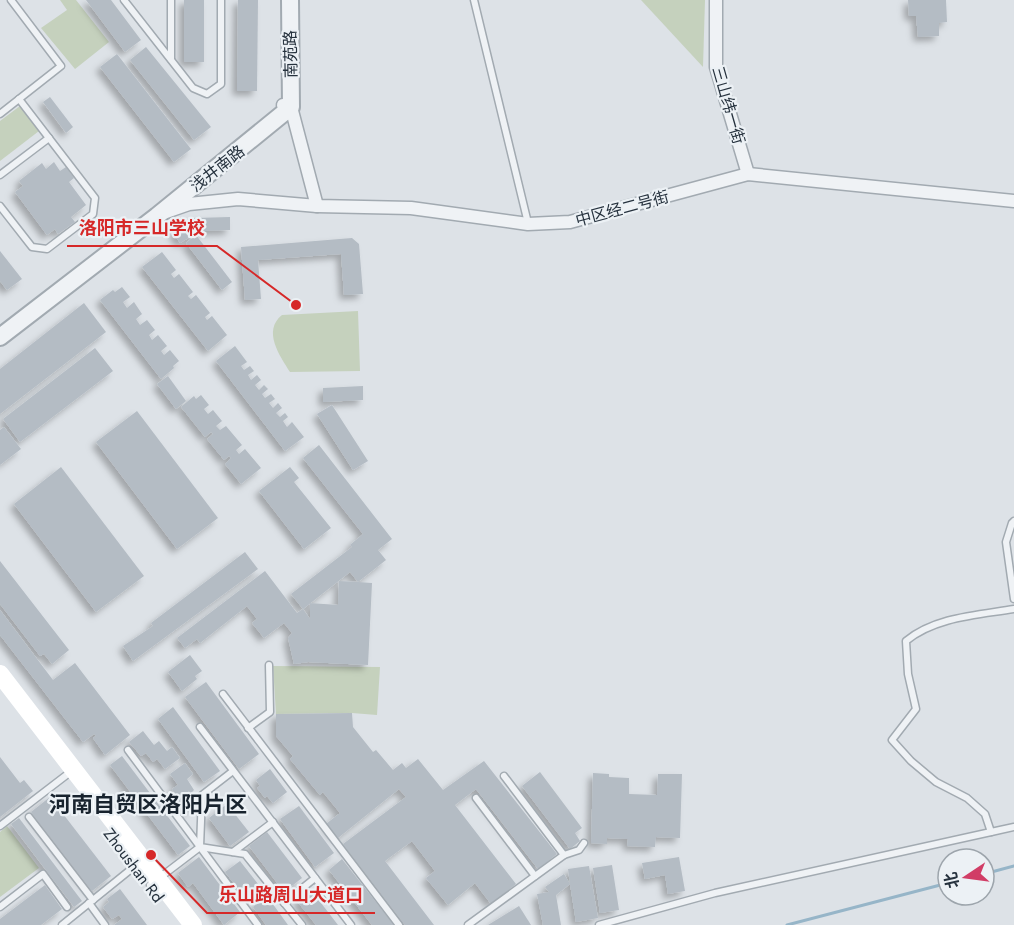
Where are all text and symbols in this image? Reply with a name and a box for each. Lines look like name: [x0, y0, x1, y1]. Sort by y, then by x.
street label: 南苑路: [279, 30, 302, 78]
street label: 三山纬一街: [706, 64, 751, 147]
street label: 浅井南路: [185, 140, 250, 197]
street label: 中区经二号街: [573, 185, 671, 232]
callout: 洛阳市三山学校: [67, 210, 217, 246]
text: 洛阳市三山学校: [79, 215, 205, 241]
district label: 河南自贸区洛阳片区: [49, 788, 247, 820]
street label: Zhoushan Rd: [98, 823, 169, 907]
north arrow: [936, 847, 996, 907]
text: 北: [939, 870, 965, 891]
callout: 乐山路周山大道口: [207, 877, 375, 913]
text: 乐山路周山大道口: [219, 882, 363, 908]

